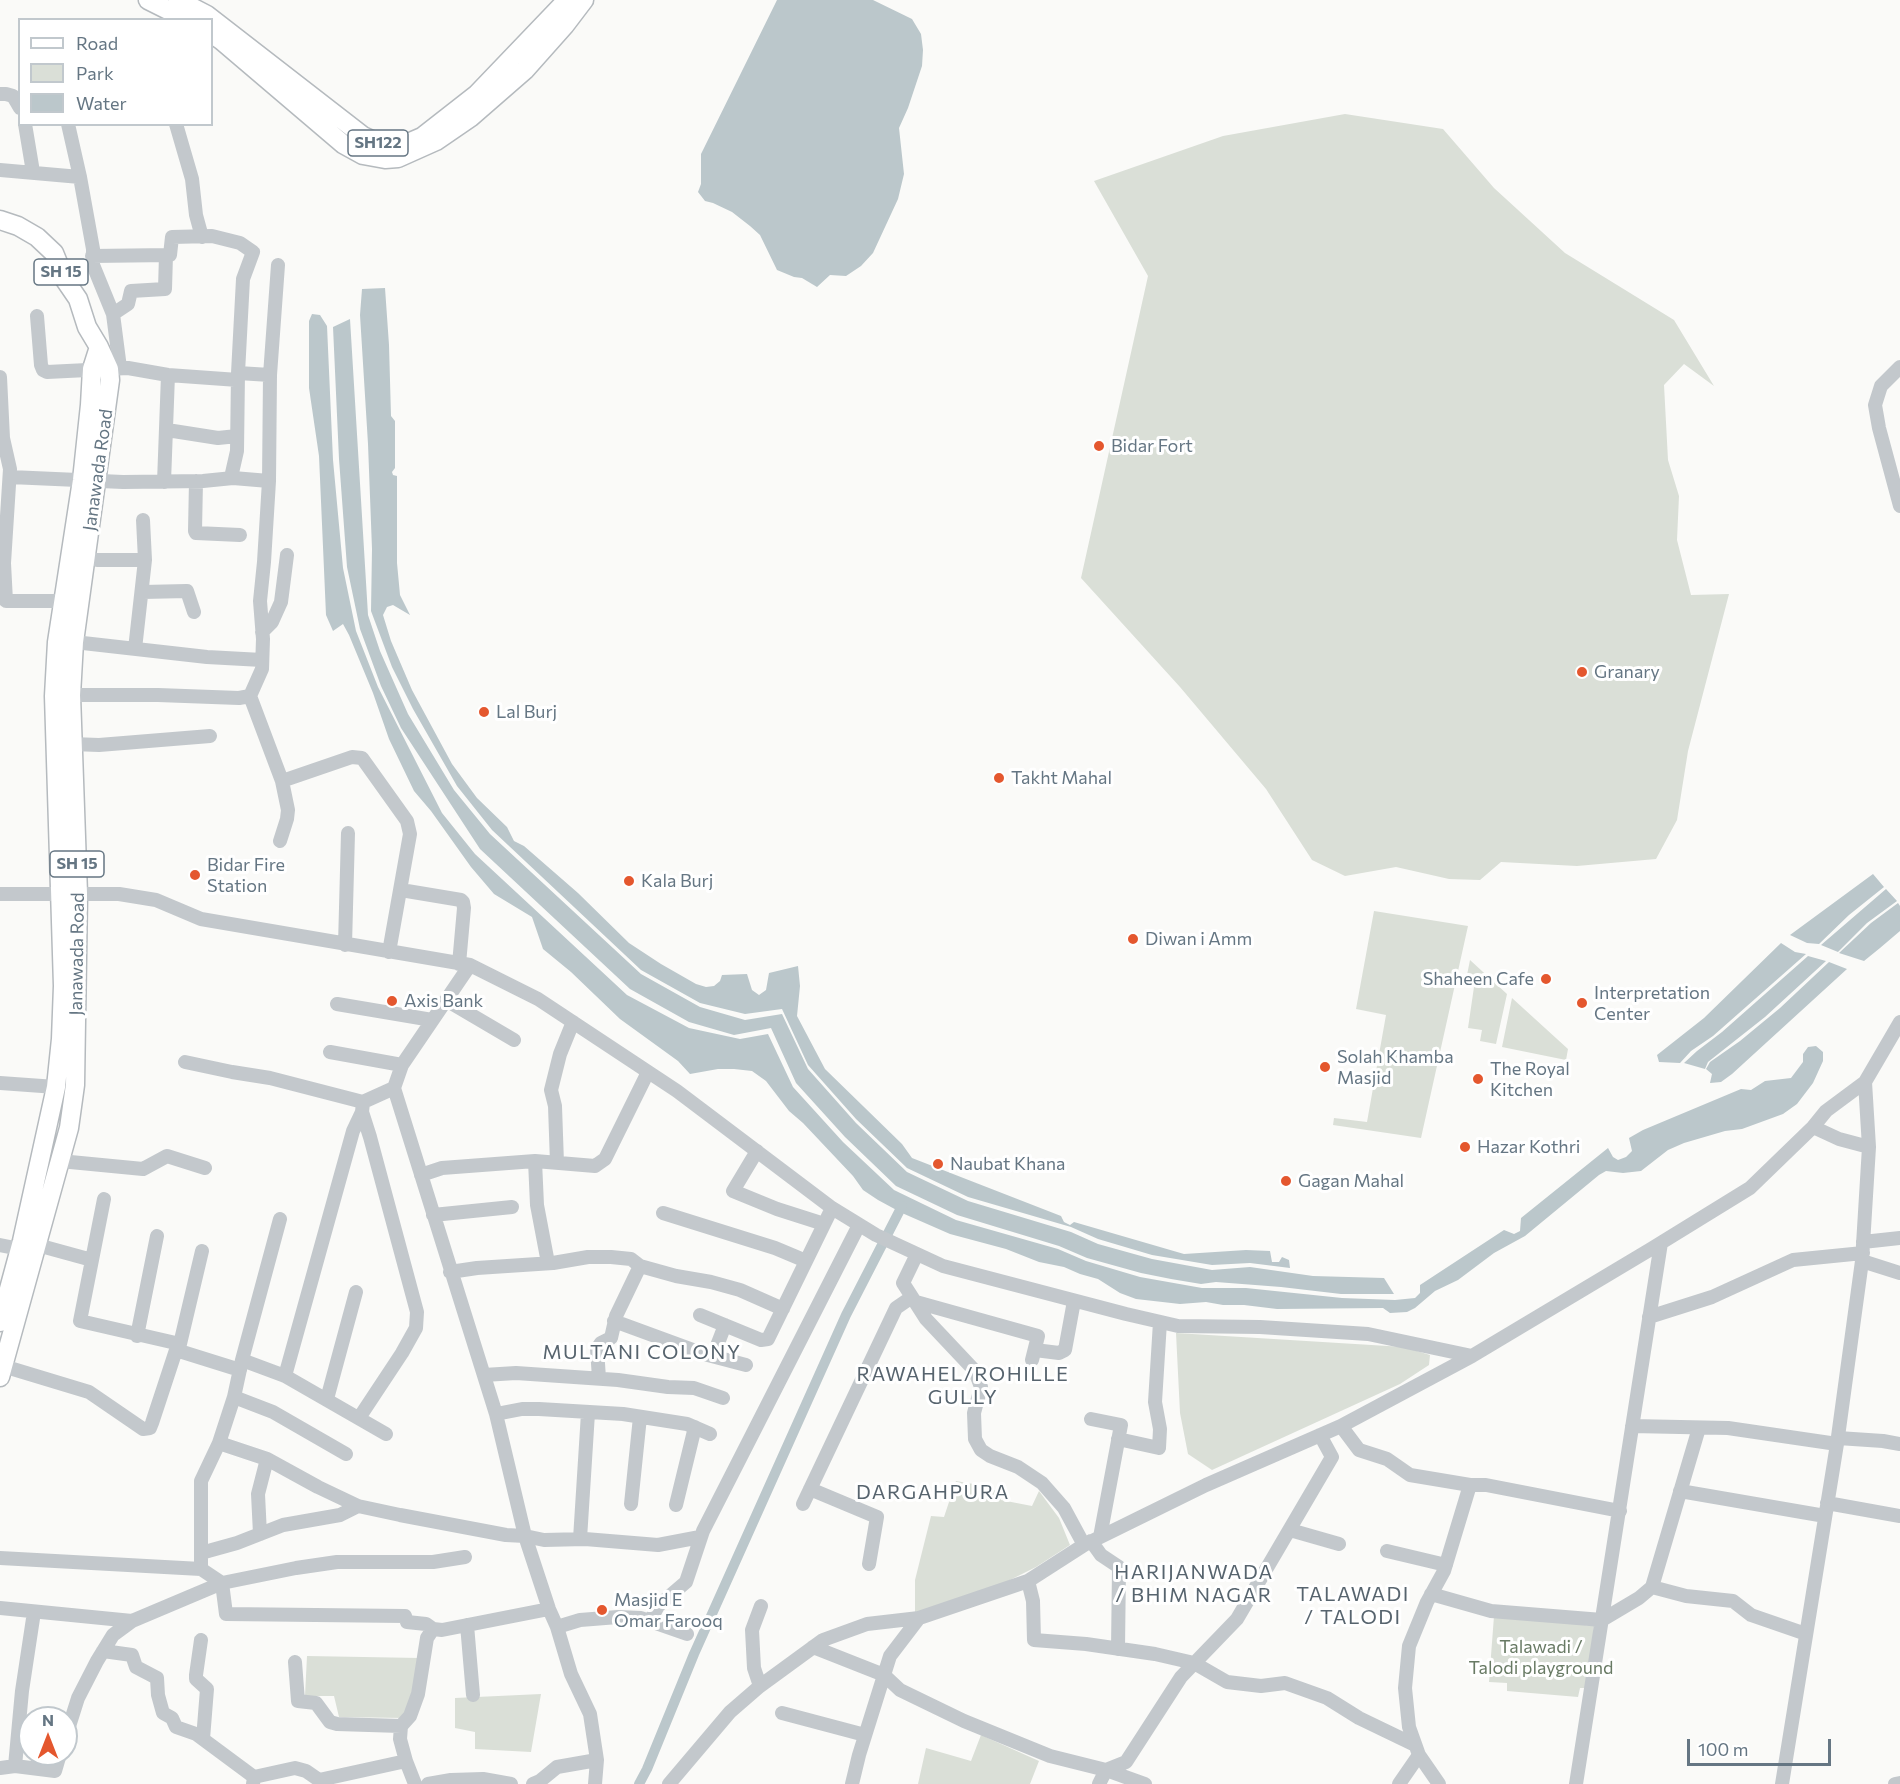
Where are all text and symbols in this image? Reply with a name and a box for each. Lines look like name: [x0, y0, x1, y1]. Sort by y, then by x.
legend: [18, 18, 213, 126]
text: Road: [76, 32, 118, 54]
text: Park: [76, 62, 114, 84]
text: Water: [76, 92, 127, 114]
road number: SH122: [348, 130, 408, 156]
road number: SH 15: [34, 259, 88, 285]
street label: Janawada Road: [79, 408, 117, 532]
place label: Bidar Fort: [1111, 435, 1193, 457]
marker: Bidar Fort: [1092, 439, 1106, 453]
place label: Granary: [1594, 661, 1660, 683]
marker: Granary: [1575, 665, 1589, 679]
place label: Lal Burj: [496, 701, 557, 723]
marker: Lal Burj: [477, 705, 491, 719]
place label: Takht Mahal: [1011, 767, 1112, 789]
marker: Takht Mahal: [992, 771, 1006, 785]
road number: SH 15: [50, 851, 104, 877]
place label: Bidar Fire Station: [207, 854, 285, 896]
marker: Bidar Fire Station: [188, 868, 202, 882]
place label: Kala Burj: [641, 870, 713, 892]
marker: Kala Burj: [622, 874, 636, 888]
street label: Janawada Road: [65, 892, 89, 1016]
place label: Diwan i Amm: [1145, 928, 1252, 950]
marker: Diwan i Amm: [1126, 932, 1140, 946]
place label: Shaheen Cafe: [1423, 968, 1534, 990]
marker: Shaheen Cafe: [1539, 972, 1553, 986]
place label: Interpretation Center: [1594, 982, 1710, 1024]
place label: Axis Bank: [404, 990, 483, 1012]
marker: Axis Bank: [385, 994, 399, 1008]
marker: Interpretation Center: [1575, 996, 1589, 1010]
place label: Solah Khamba Masjid: [1337, 1046, 1454, 1088]
place label: The Royal Kitchen: [1490, 1058, 1570, 1100]
marker: Solah Khamba Masjid: [1318, 1060, 1332, 1074]
marker: The Royal Kitchen: [1471, 1072, 1485, 1086]
place label: Hazar Kothri: [1477, 1136, 1580, 1158]
marker: Hazar Kothri: [1458, 1140, 1472, 1154]
place label: Naubat Khana: [950, 1153, 1065, 1175]
marker: Naubat Khana: [931, 1157, 945, 1171]
place label: Gagan Mahal: [1298, 1170, 1404, 1192]
marker: Gagan Mahal: [1279, 1174, 1293, 1188]
district label: MULTANI COLONY: [543, 1340, 741, 1364]
district label: RAWAHEL/ROHILLE GULLY: [857, 1362, 1069, 1409]
district label: DARGAHPURA: [856, 1480, 1010, 1504]
district label: HARIJANWADA / BHIM NAGAR: [1114, 1560, 1274, 1607]
district label: TALAWADI / TALODI: [1296, 1582, 1410, 1629]
place label: Masjid E Omar Farooq: [614, 1589, 723, 1632]
marker: Masjid E Omar Farooq: [595, 1603, 609, 1617]
park label: Talawadi / Talodi playground: [1469, 1636, 1613, 1678]
north arrow: [18, 1706, 78, 1766]
text: N: [42, 1710, 54, 1729]
scale bar: [1690, 1727, 1834, 1765]
text: 100 m: [1698, 1738, 1748, 1760]

